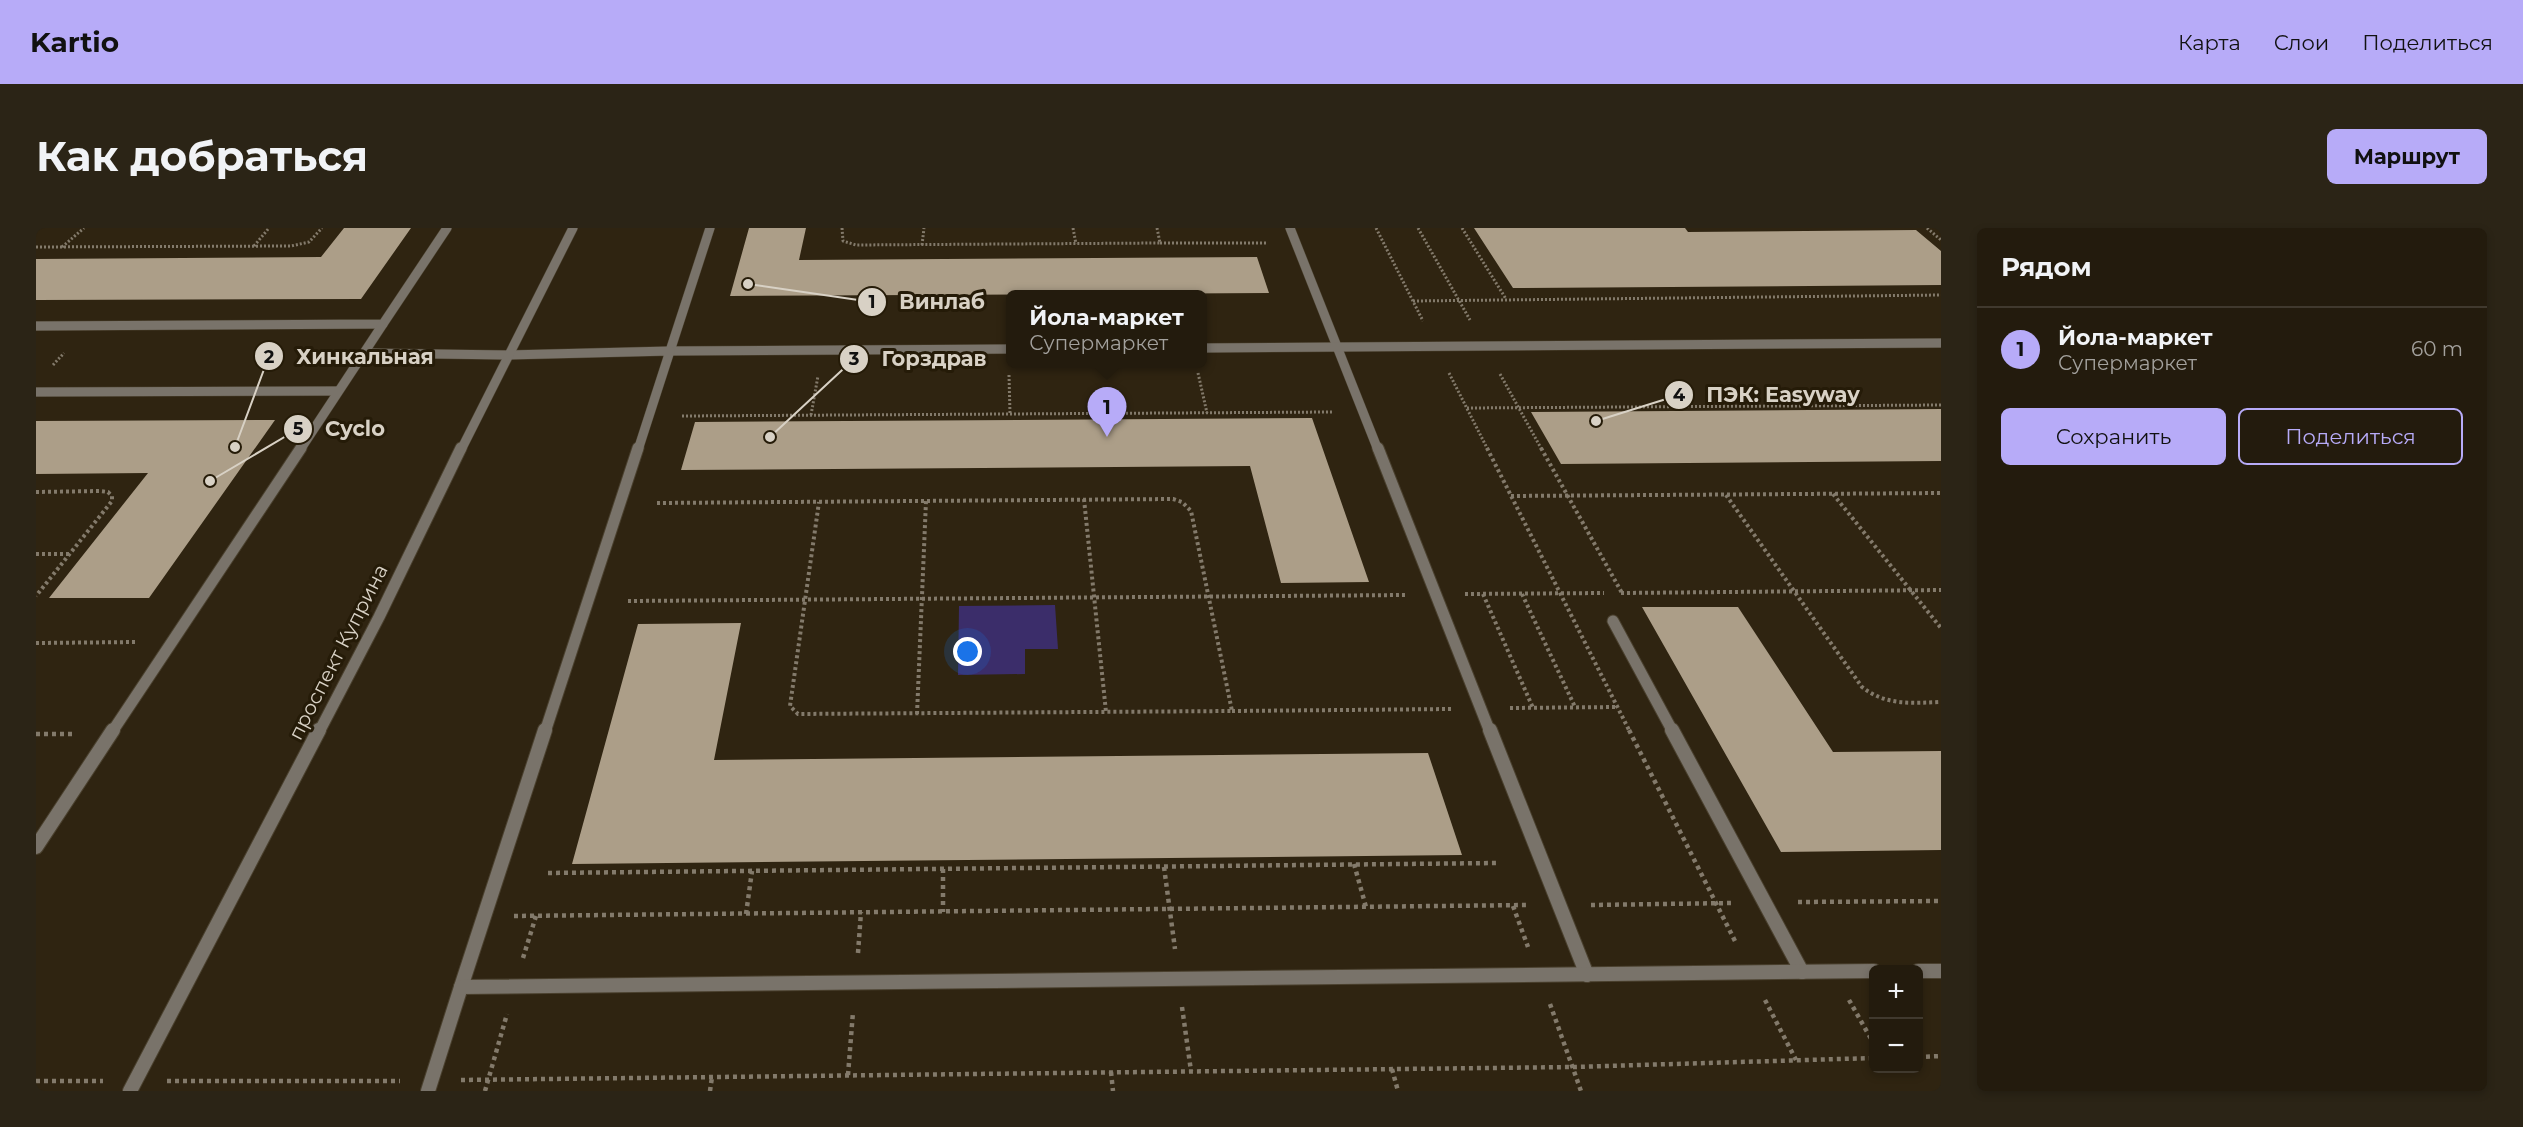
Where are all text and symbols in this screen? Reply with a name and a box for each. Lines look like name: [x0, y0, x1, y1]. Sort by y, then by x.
text: Kartio: [30, 25, 119, 59]
text: Карта: [2178, 30, 2241, 55]
text: Слои: [2274, 30, 2329, 55]
text: Поделиться: [2362, 30, 2493, 55]
button: Маршрут: [2327, 129, 2487, 184]
text: Как добраться: [36, 130, 368, 182]
text: Рядом: [2001, 251, 2092, 283]
callout: Винлаб: [857, 282, 997, 321]
text: Винлаб: [899, 289, 985, 314]
popup: [1006, 290, 1207, 368]
text: 1: [868, 291, 876, 313]
text: Йола-маркет: [1029, 304, 1184, 331]
text: Йола-маркет: [2058, 324, 2213, 351]
text: Супермаркет: [1029, 331, 1168, 355]
callout: Хинкальная: [254, 337, 445, 376]
text: 1: [2017, 337, 2024, 361]
text: 60 m: [2411, 337, 2463, 361]
callout: Горздрав: [839, 340, 998, 379]
text: Хинкальная: [296, 344, 434, 369]
text: 2: [264, 346, 275, 368]
text: Горздрав: [881, 346, 987, 371]
text: 3: [848, 348, 860, 370]
text: Супермаркет: [2058, 351, 2197, 375]
callout: ПЭК: Easyway: [1664, 375, 1872, 414]
text: ПЭК: Easyway: [1706, 382, 1860, 407]
text: 4: [1673, 384, 1686, 406]
pin: 1: [1088, 388, 1126, 437]
button: Сохранить: [2001, 408, 2226, 465]
button: Поделиться: [2238, 408, 2463, 465]
callout: Cyclo: [283, 410, 397, 449]
text: Cyclo: [325, 416, 385, 441]
text: 5: [293, 418, 304, 440]
street label: проспект Куприна: [283, 560, 393, 744]
your location: [953, 637, 982, 666]
map controls: [1869, 965, 1923, 1073]
button: +: [1869, 965, 1923, 1019]
button: −: [1869, 1019, 1923, 1073]

